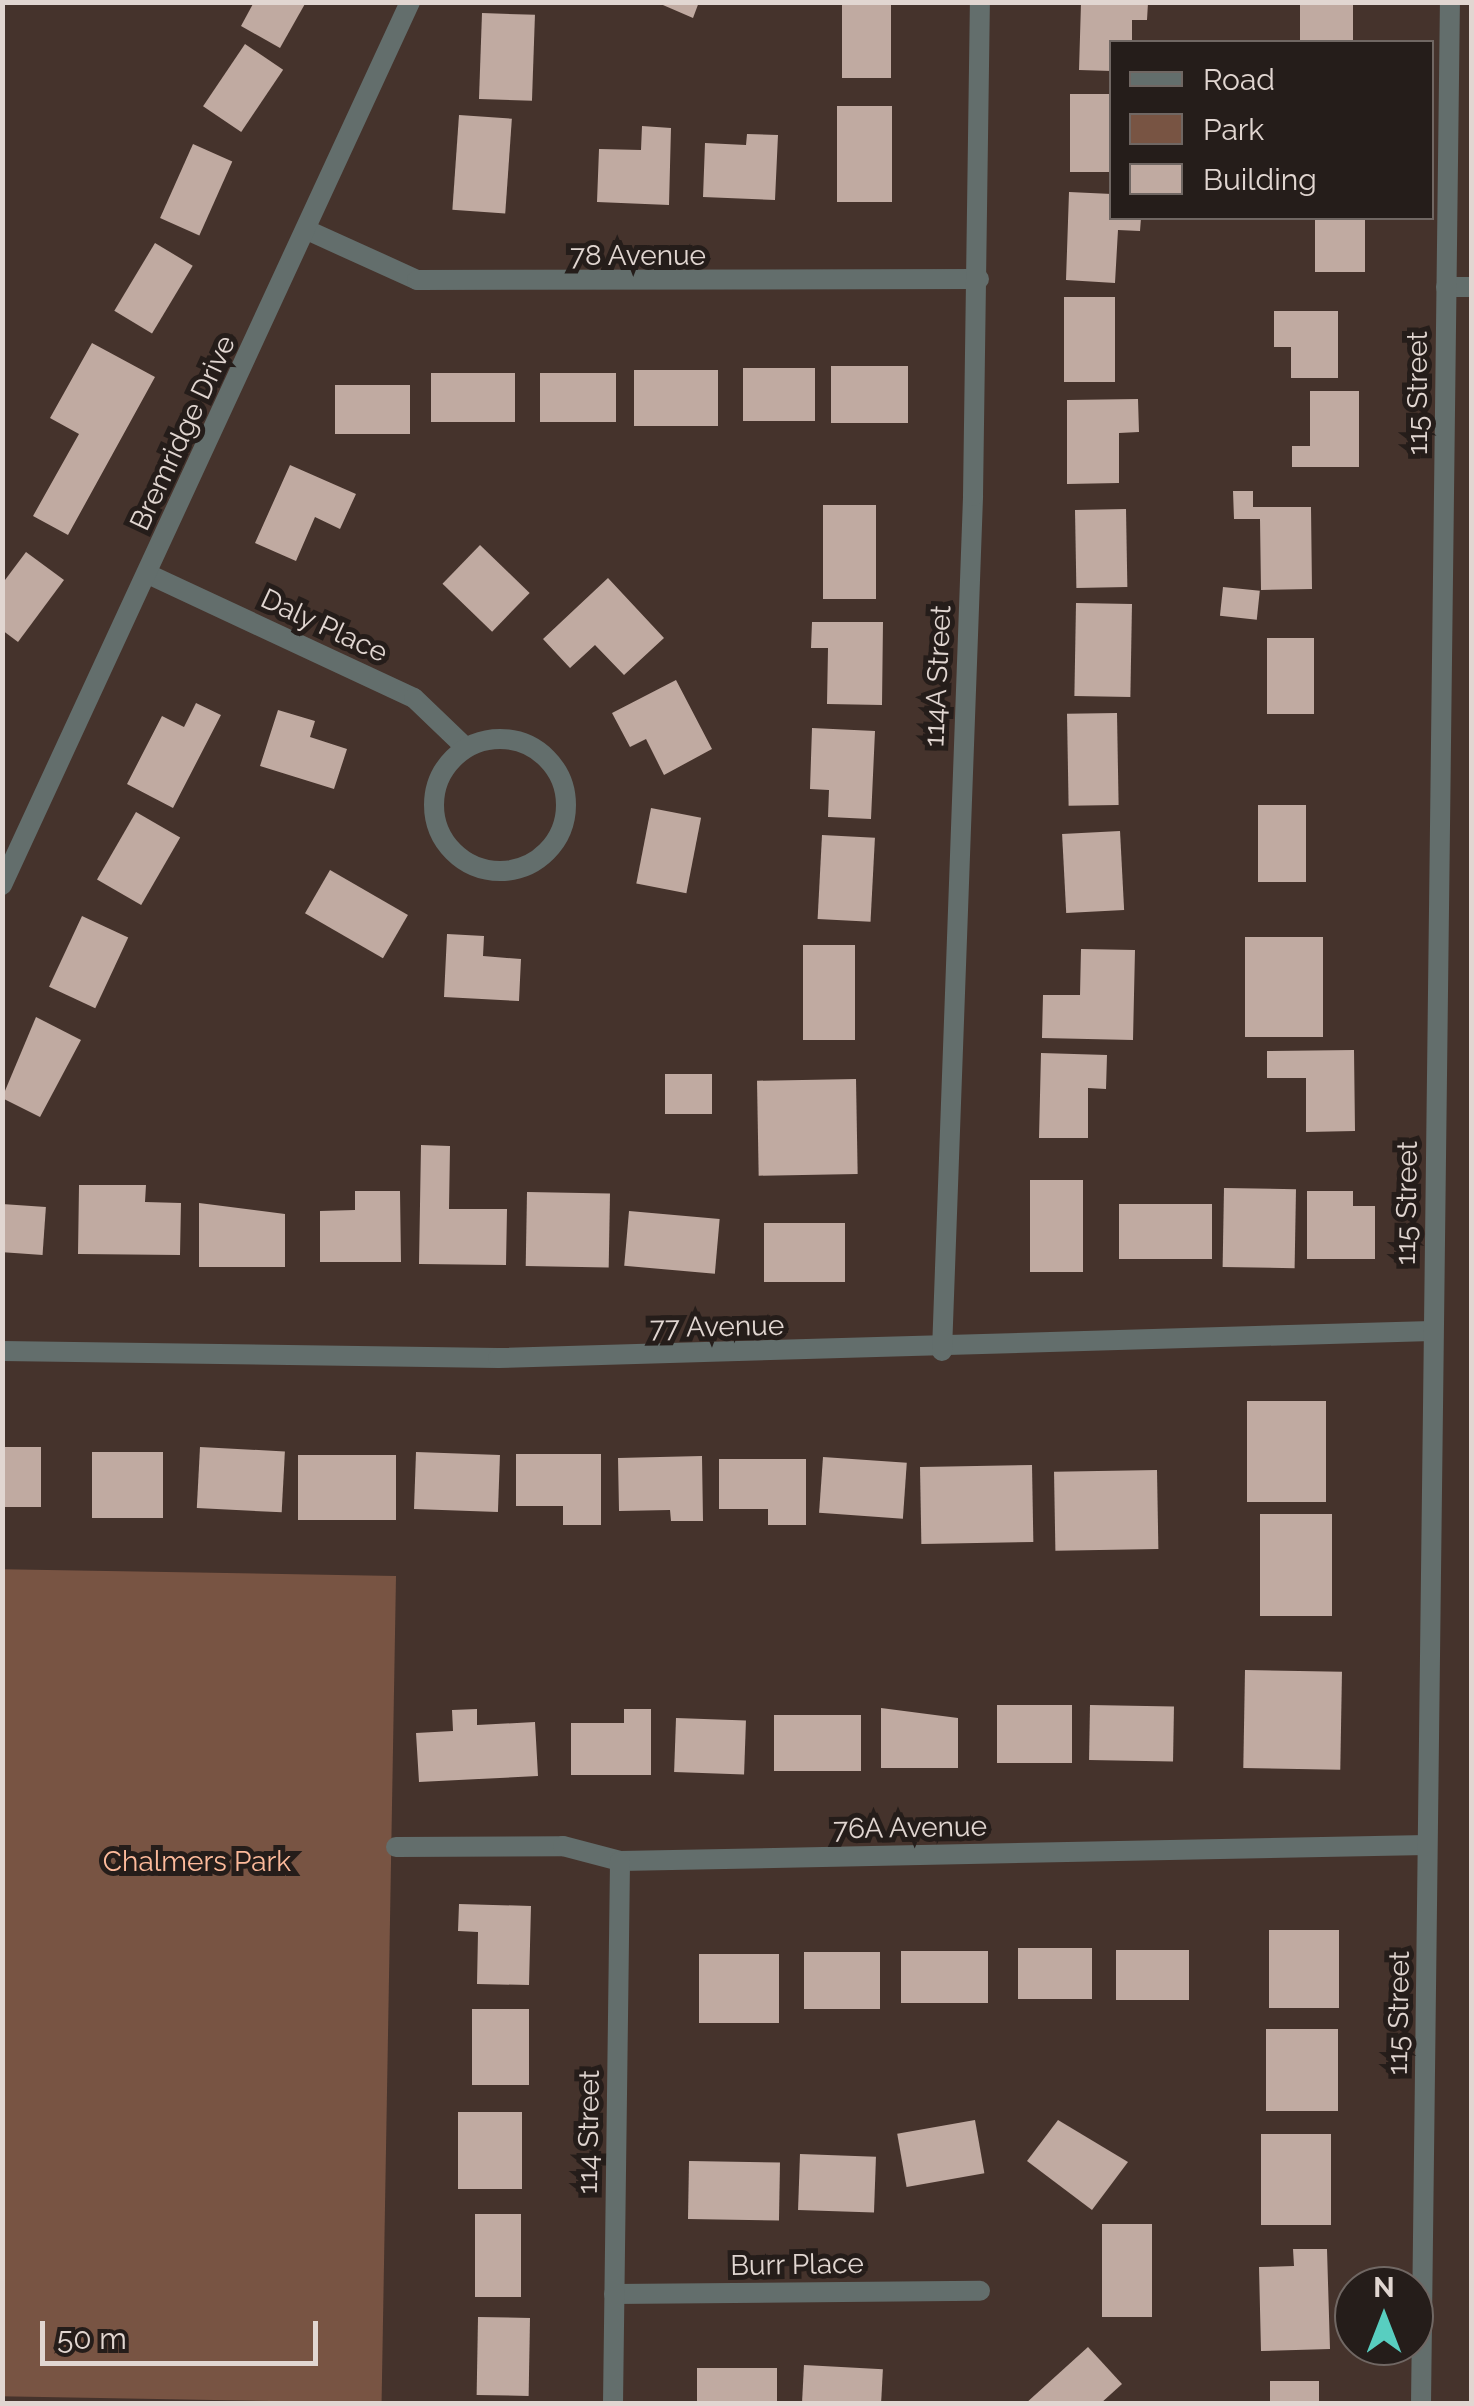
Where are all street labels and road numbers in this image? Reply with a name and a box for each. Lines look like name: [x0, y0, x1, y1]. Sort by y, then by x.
street label: 78 Avenue: [570, 239, 706, 273]
street label: Bremridge Drive: [123, 330, 243, 536]
street label: 115 Street: [1401, 331, 1435, 455]
street label: Daly Place: [255, 582, 393, 670]
street label: 114A Street: [917, 604, 959, 748]
street label: 115 Street: [1389, 1141, 1425, 1265]
street label: 77 Avenue: [649, 1309, 785, 1345]
street label: 76A Avenue: [832, 1810, 988, 1846]
street label: 115 Street: [1381, 1951, 1417, 2075]
street label: 114 Street: [571, 2070, 607, 2194]
street label: Burr Place: [730, 2247, 864, 2283]

